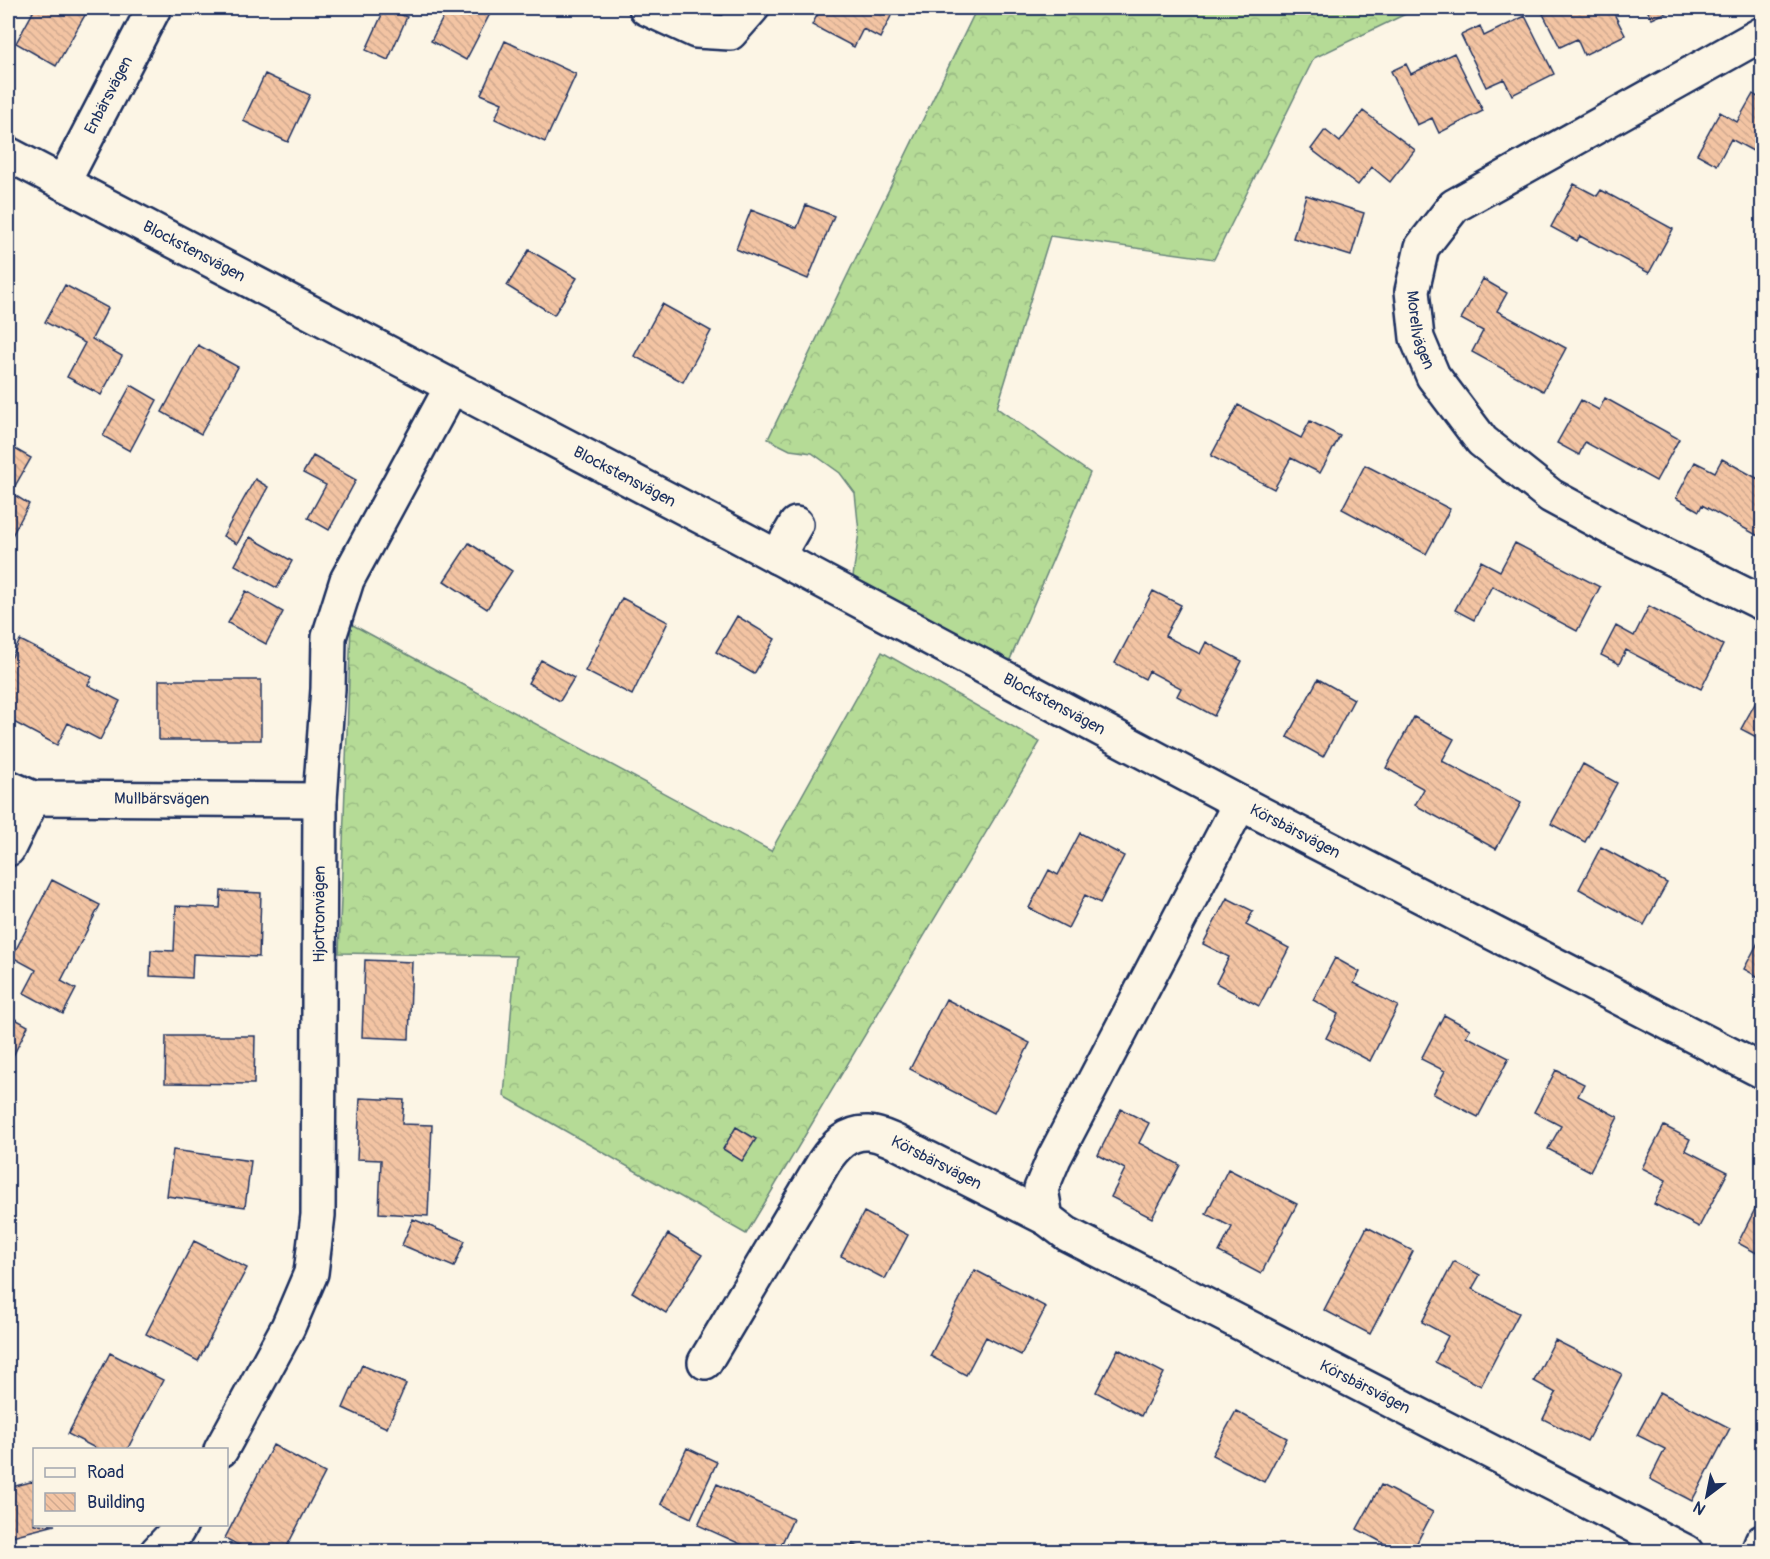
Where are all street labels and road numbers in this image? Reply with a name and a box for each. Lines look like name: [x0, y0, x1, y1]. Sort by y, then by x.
street label: Enbärsvägen: [80, 53, 137, 138]
street label: Blockstensvägen: [139, 216, 249, 286]
street label: Morellvägen: [1402, 290, 1439, 372]
street label: Blockstensvägen: [570, 442, 679, 512]
street label: Blockstensvägen: [1000, 669, 1109, 739]
street label: Mullbärsvägen: [114, 789, 209, 809]
street label: Körsbärsvägen: [1246, 800, 1344, 863]
street label: Hjortronvägen: [309, 866, 330, 963]
street label: Körsbärsvägen: [888, 1131, 985, 1194]
street label: Körsbärsvägen: [1316, 1356, 1414, 1418]

